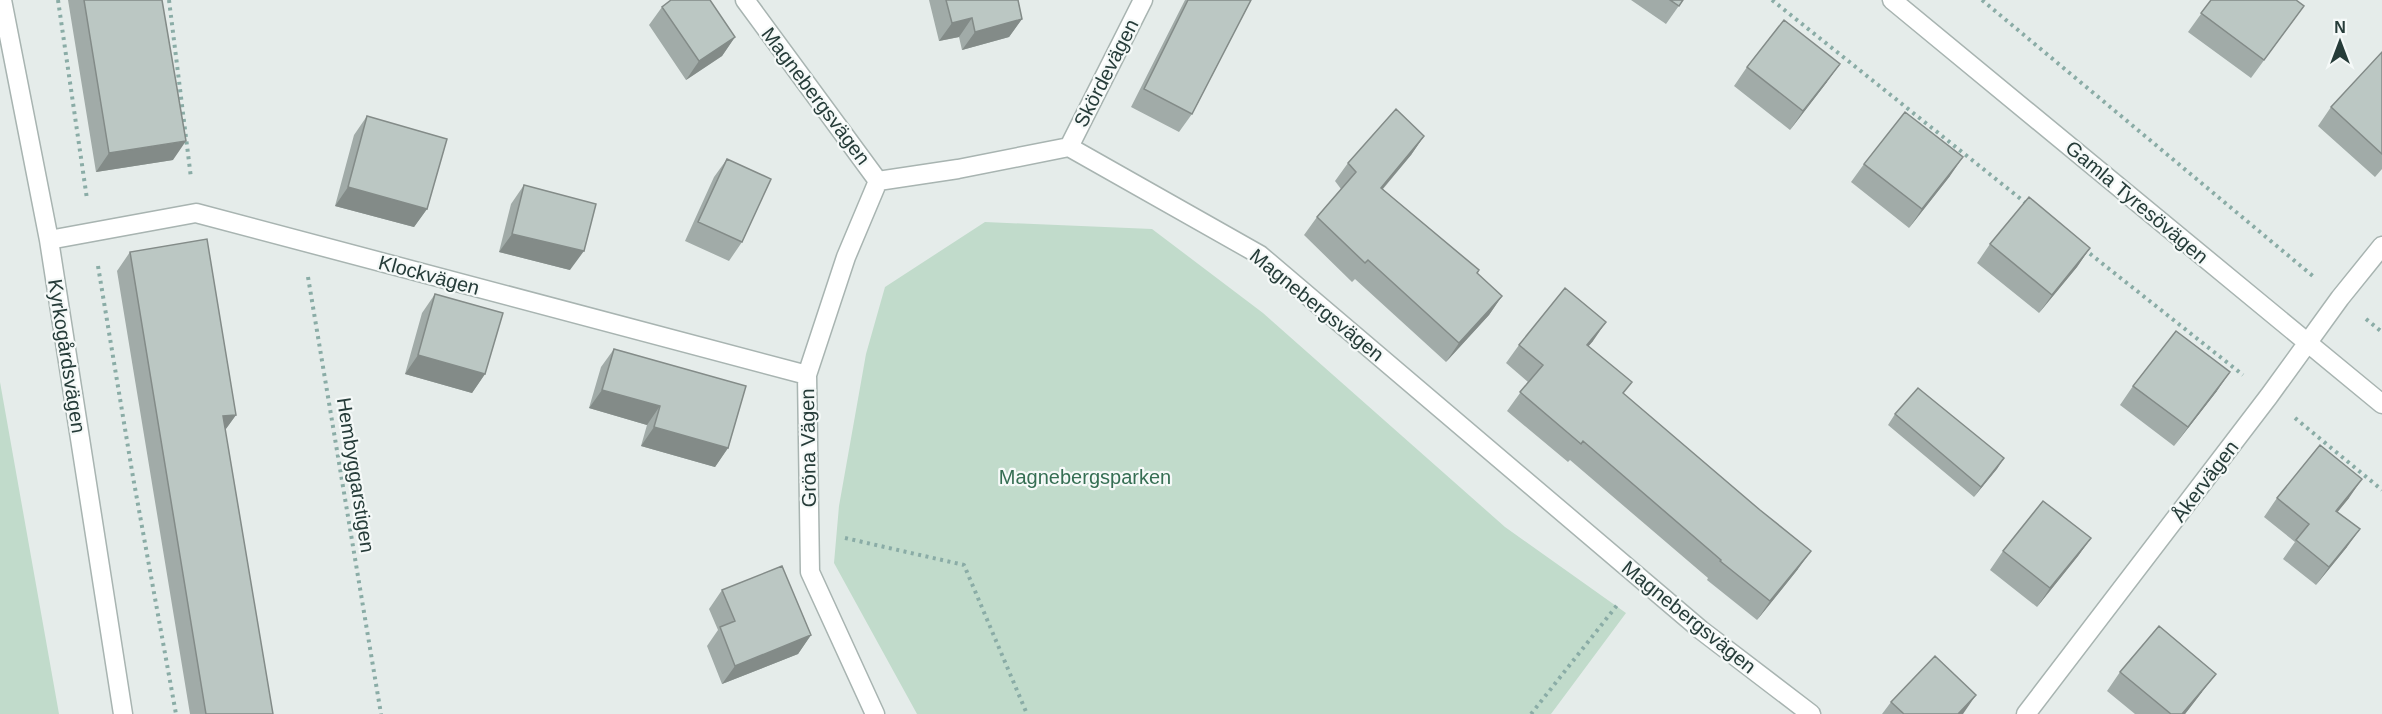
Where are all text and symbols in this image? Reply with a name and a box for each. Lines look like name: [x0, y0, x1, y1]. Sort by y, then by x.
north arrow: [2310, 12, 2370, 72]
street label: Skördevägen: [1069, 15, 1143, 131]
text: N: [2334, 19, 2346, 36]
street label: Magnebergsvägen: [757, 23, 875, 169]
street label: Gamla Tyresövägen: [2062, 136, 2212, 268]
street label: Magnebergsvägen: [1246, 244, 1388, 366]
street label: Klockvägen: [376, 251, 482, 299]
street label: Kyrkogårdsvägen: [44, 277, 90, 435]
street label: Gröna Vägen: [796, 388, 820, 508]
street label: Hembyggarstigen: [333, 396, 379, 554]
street label: Åkervägen: [2167, 436, 2243, 526]
park label: Magnebergsparken: [999, 466, 1171, 488]
street label: Magnebergsvägen: [1618, 556, 1760, 678]

